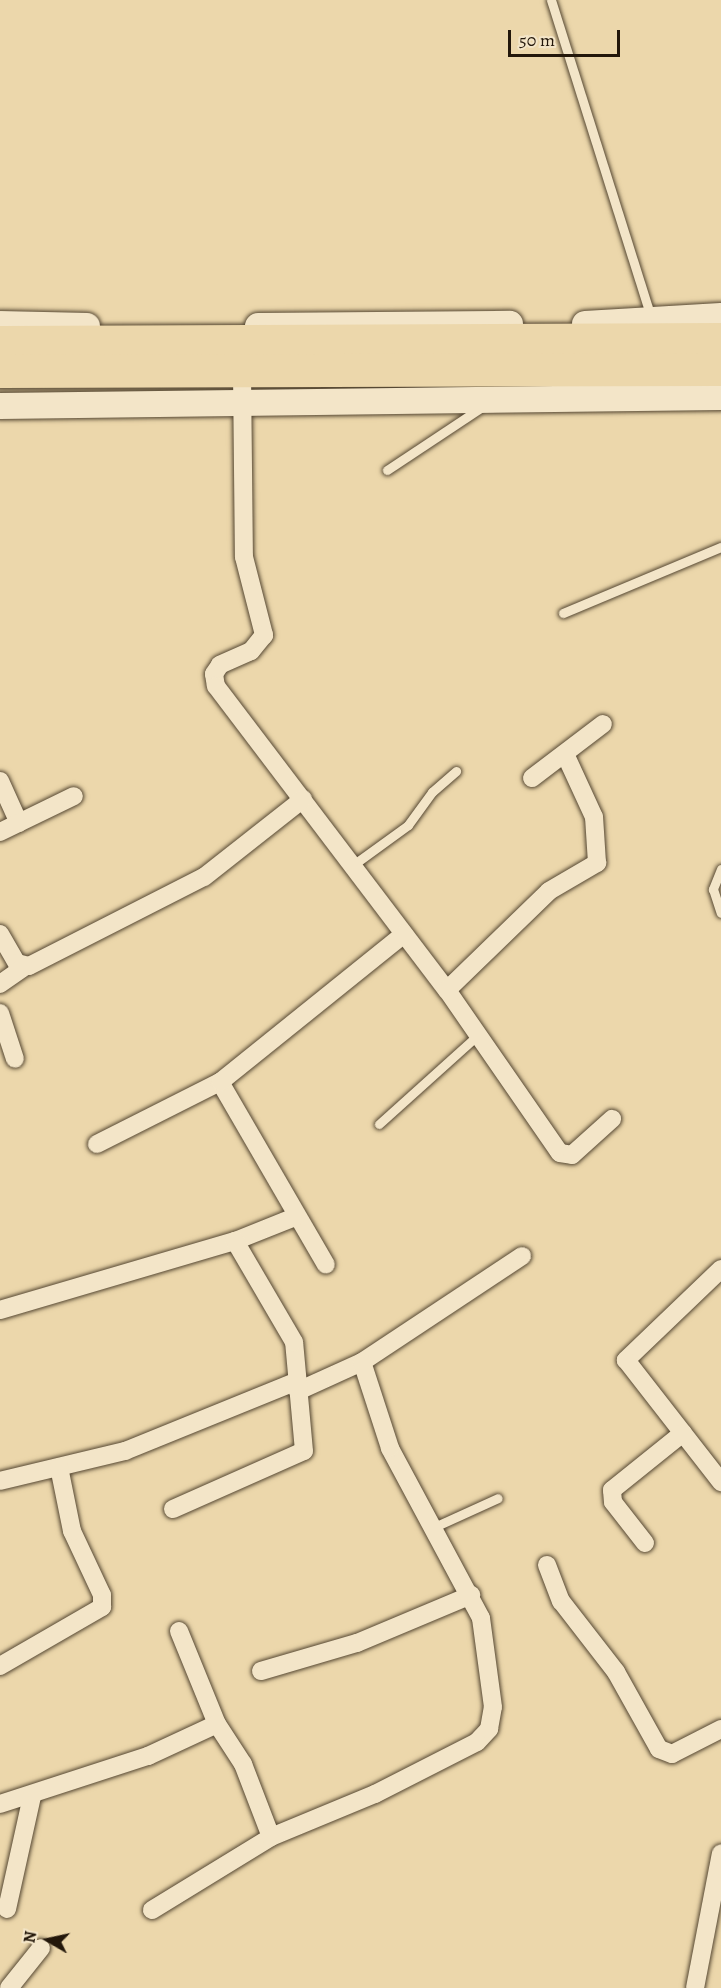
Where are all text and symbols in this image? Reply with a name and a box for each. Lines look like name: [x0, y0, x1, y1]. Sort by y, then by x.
scale bar: [511, 18, 624, 56]
text: 50 m: [519, 28, 555, 52]
north arrow: [18, 1910, 78, 1970]
text: N: [18, 1930, 42, 1945]

